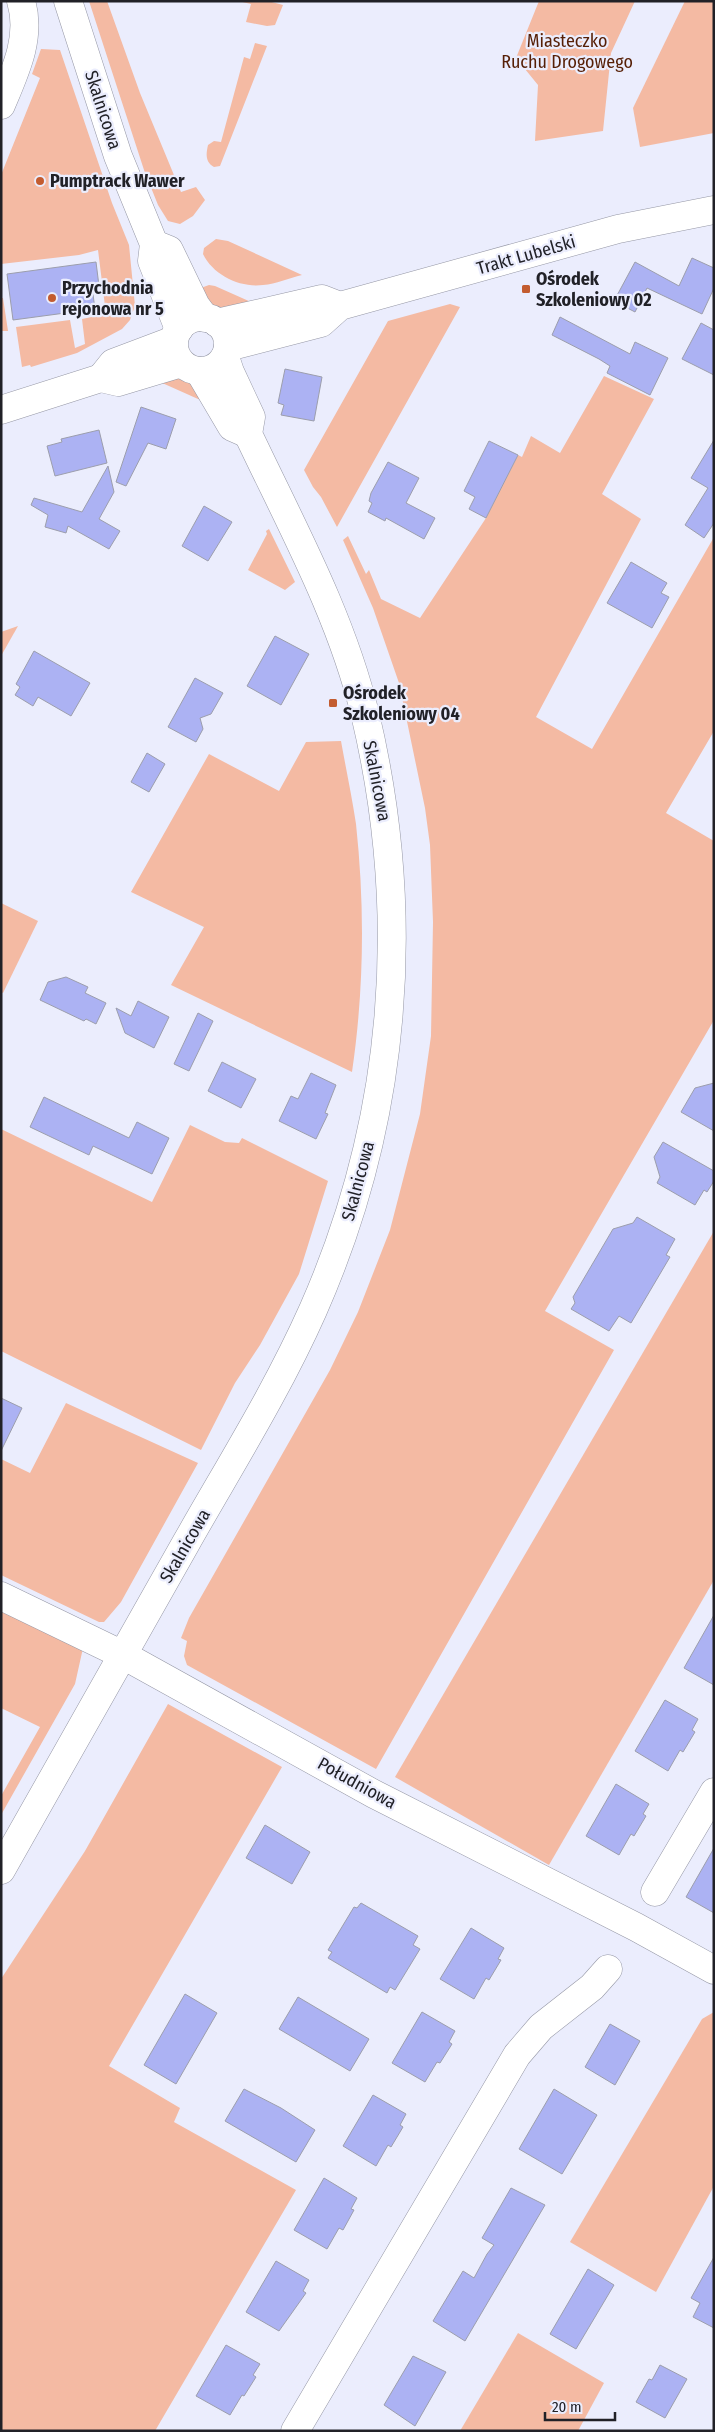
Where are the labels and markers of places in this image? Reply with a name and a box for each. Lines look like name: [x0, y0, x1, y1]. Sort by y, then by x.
place label: Pumptrack Wawer: [50, 170, 185, 192]
marker: Pumptrack Wawer: [34, 175, 46, 187]
place label: Ośrodek Szkoleniowy 02: [536, 268, 652, 311]
place label: Przychodnia rejonowa nr 5: [62, 277, 164, 320]
marker: Ośrodek Szkoleniowy 02: [520, 283, 532, 295]
marker: Przychodnia rejonowa nr 5: [46, 292, 58, 304]
place label: Ośrodek Szkoleniowy 04: [343, 682, 460, 725]
marker: Ośrodek Szkoleniowy 04: [327, 697, 339, 709]

